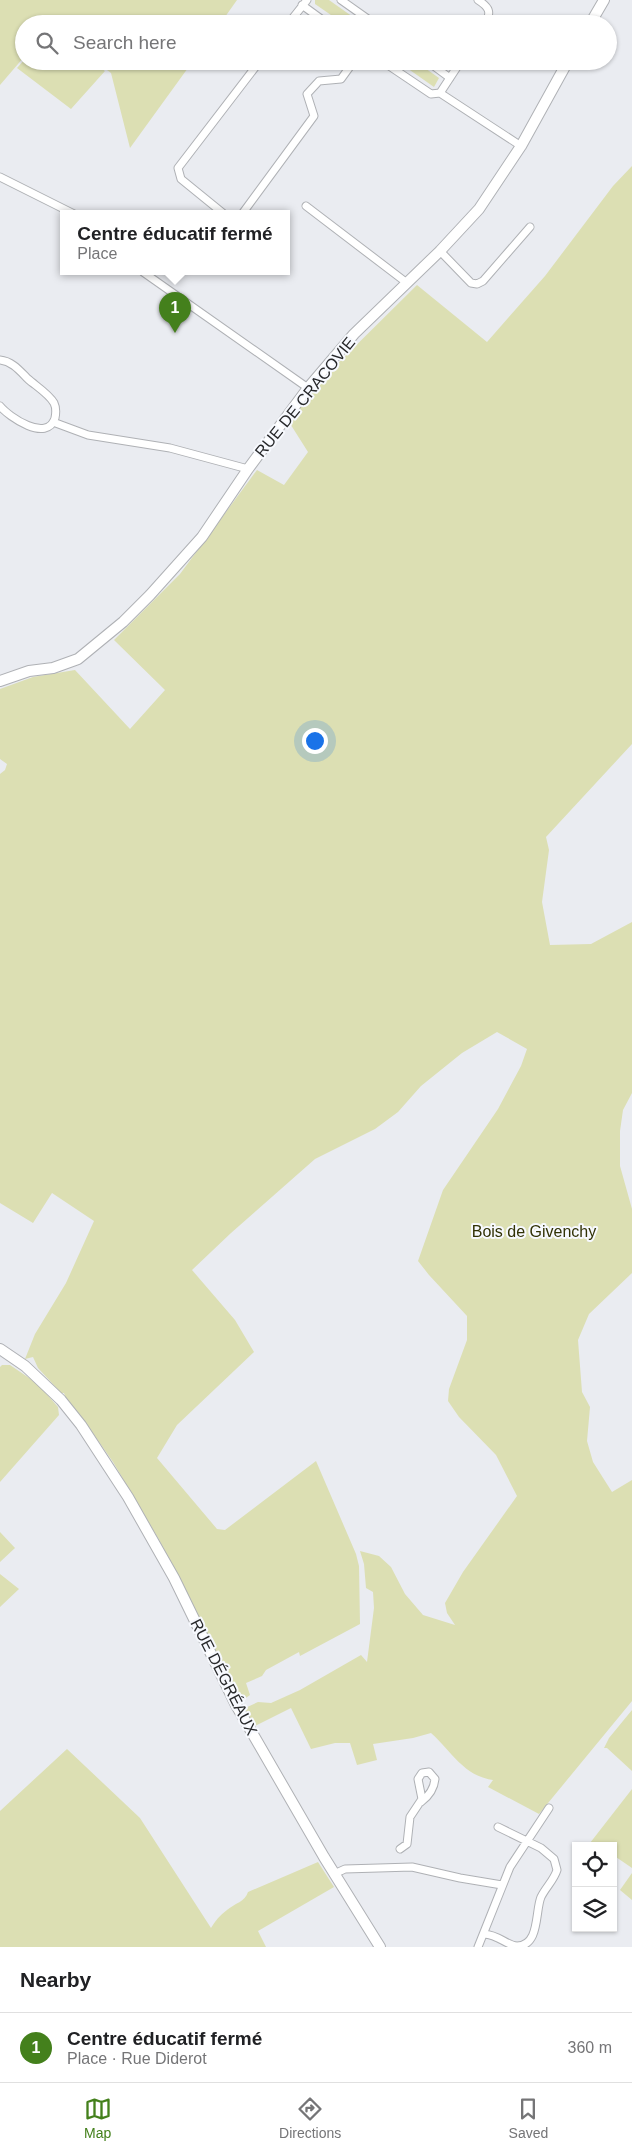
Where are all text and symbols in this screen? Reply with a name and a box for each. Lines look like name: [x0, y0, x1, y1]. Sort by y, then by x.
search box: [15, 15, 617, 70]
icon: search: [33, 29, 61, 57]
text: Search here: [73, 32, 177, 53]
popup: [60, 210, 290, 275]
text: Centre éducatif fermé: [77, 223, 273, 244]
text: Place: [77, 245, 117, 262]
pin: 1: [159, 292, 191, 333]
street label: RUE DE CRACOVIE: [252, 334, 358, 460]
your location: [302, 728, 328, 754]
park label: Bois de Givenchy: [472, 1223, 596, 1240]
street label: RUE DÉGRÉAUX: [187, 1616, 262, 1738]
map controls: [572, 1842, 617, 1932]
button: locate: [572, 1842, 617, 1887]
button: layers: [572, 1887, 617, 1932]
text: Nearby: [20, 1968, 91, 1991]
text: Centre éducatif fermé: [67, 2028, 262, 2049]
text: 1: [32, 2039, 40, 2056]
text: 360 m: [568, 2039, 612, 2056]
text: Place · Rue Diderot: [67, 2050, 207, 2067]
tab: Map: [84, 2095, 112, 2141]
tab: Directions: [279, 2095, 341, 2141]
tab: Saved: [509, 2095, 548, 2141]

